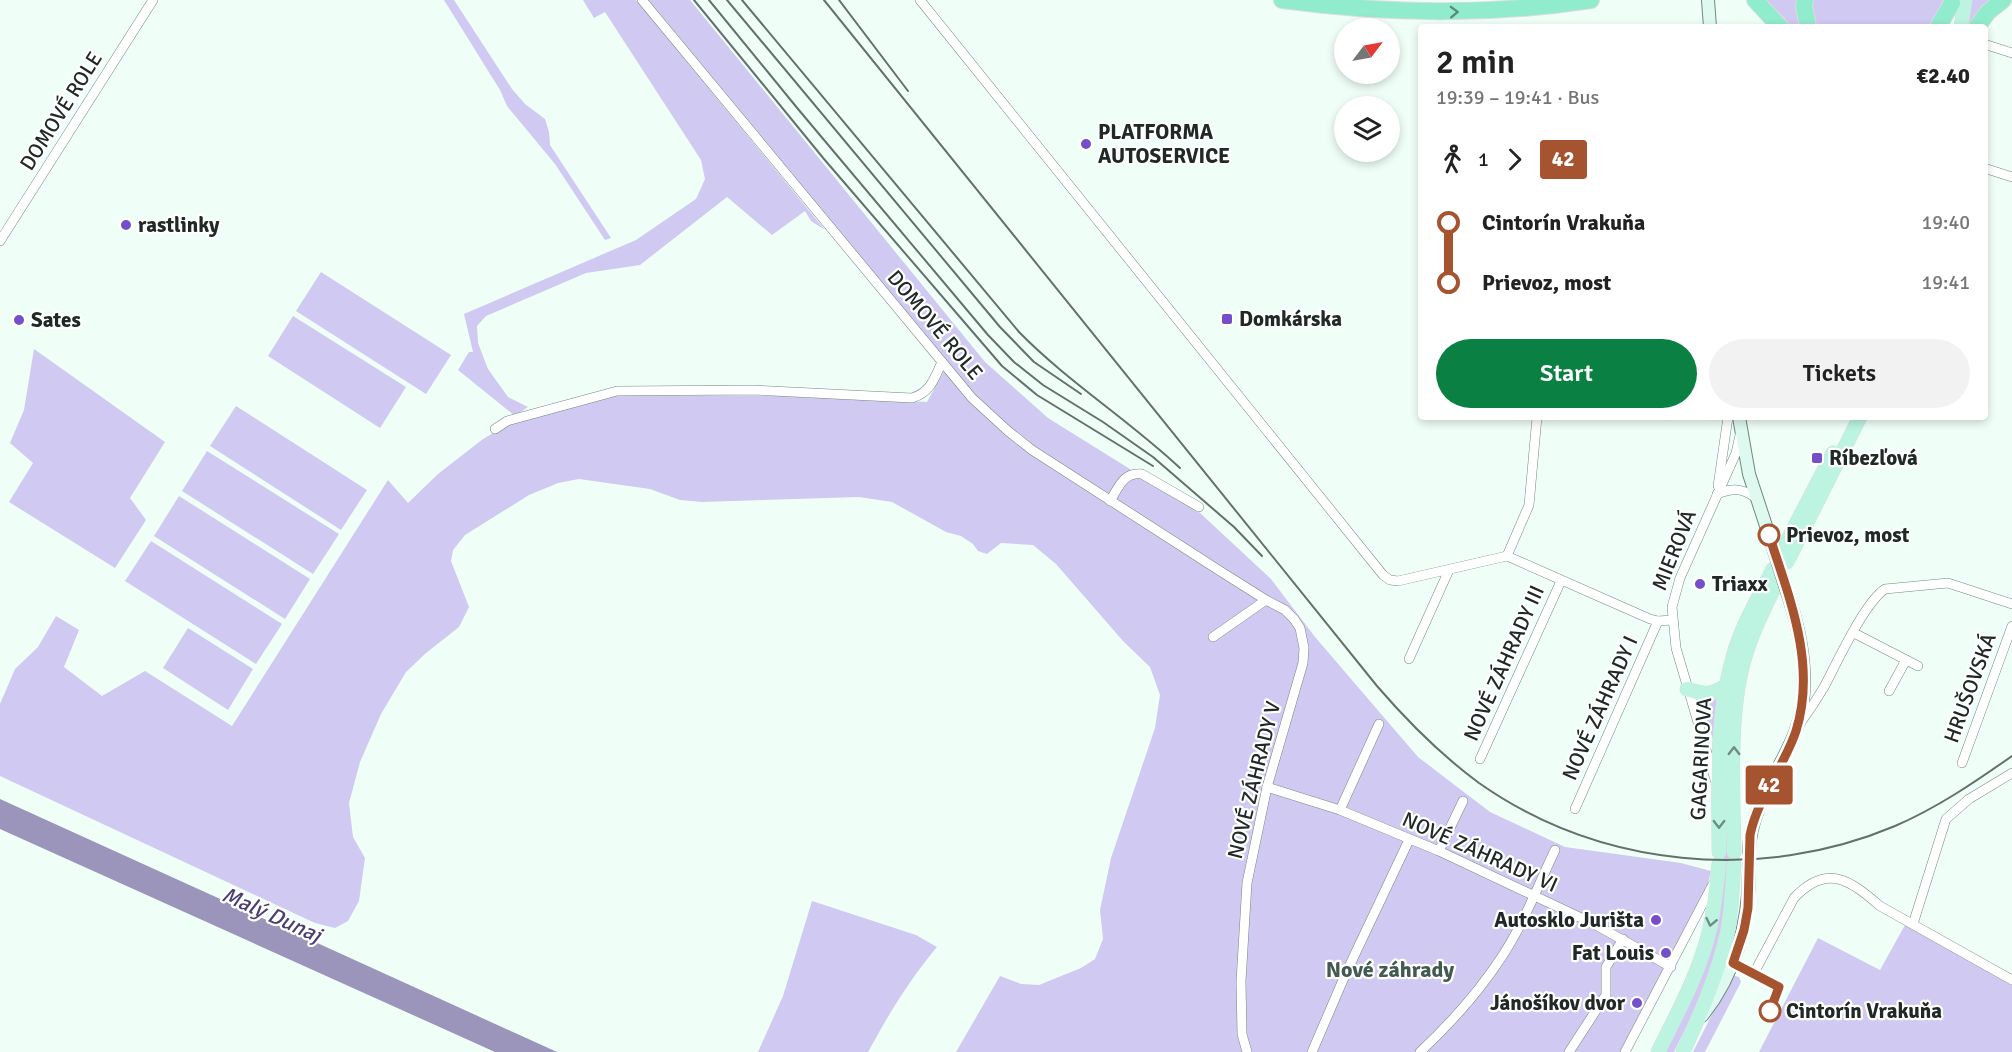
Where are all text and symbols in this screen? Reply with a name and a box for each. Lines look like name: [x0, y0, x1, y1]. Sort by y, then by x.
one-way arrow: [1449, 6, 1458, 18]
north arrow: [1334, 18, 1400, 84]
map controls: [1334, 18, 1400, 162]
text: 2 min: [1436, 42, 1515, 83]
street label: DOMOVÉ ROLE: [14, 47, 108, 175]
text: €2.40: [1916, 62, 1970, 89]
text: 19:39 – 19:41 · Bus: [1436, 85, 1599, 110]
button: layers: [1334, 96, 1400, 162]
place label: PLATFORMA AUTOSERVICE: [1098, 119, 1230, 169]
marker: PLATFORMA AUTOSERVICE: [1079, 137, 1093, 151]
icon: walk: [1436, 143, 1469, 176]
icon: forward: [1498, 143, 1531, 176]
text: 42: [1552, 146, 1575, 172]
text: 1: [1478, 147, 1489, 172]
text: Cintorín Vrakuňa: [1482, 209, 1645, 236]
text: 19:40: [1921, 210, 1970, 235]
place label: rastlinky: [138, 212, 220, 238]
marker: rastlinky: [119, 218, 133, 232]
street label: DOMOVÉ ROLE: [882, 265, 988, 385]
text: Prievoz, most: [1482, 269, 1611, 296]
text: 19:41: [1921, 270, 1970, 295]
place label: Domkárska: [1239, 306, 1342, 332]
place label: Sates: [31, 307, 81, 333]
marker: Domkárska: [1220, 312, 1234, 326]
marker: Sates: [12, 313, 26, 327]
button: Start: [1436, 339, 1697, 408]
button: Tickets: [1709, 339, 1970, 408]
place label: Ríbezľová: [1829, 445, 1918, 471]
marker: Ríbezľová: [1810, 451, 1824, 465]
street label: MIEROVÁ: [1646, 506, 1702, 594]
place label: Prievoz, most: [1786, 522, 1909, 548]
marker: Prievoz, most: [1758, 524, 1780, 546]
place label: Triaxx: [1712, 571, 1769, 597]
marker: Triaxx: [1693, 577, 1707, 591]
street label: NOVÉ ZÁHRADY III: [1458, 581, 1550, 745]
street label: HRUŠOVSKÁ: [1938, 629, 2002, 746]
street label: NOVÉ ZÁHRADY I: [1557, 632, 1643, 784]
street label: GAGARINOVA: [1685, 697, 1717, 821]
street label: NOVÉ ZÁHRADY V: [1222, 699, 1286, 861]
one-way arrow: [1728, 747, 1740, 756]
line badge: 42: [1742, 766, 1796, 804]
text: 42: [1758, 772, 1780, 798]
street label: NOVÉ ZÁHRADY VI: [1398, 806, 1562, 898]
one-way arrow: [1713, 819, 1725, 828]
water label: Malý Dunaj: [218, 881, 327, 949]
place label: Autosklo Jurišta: [1494, 907, 1644, 933]
marker: Autosklo Jurišta: [1649, 913, 1663, 927]
one-way arrow: [1705, 917, 1718, 927]
place label: Fat Louis: [1572, 940, 1654, 966]
marker: Fat Louis: [1659, 946, 1673, 960]
district label: Nové záhrady: [1326, 956, 1454, 983]
place label: Jánošíkov dvor: [1490, 990, 1626, 1016]
marker: Jánošíkov dvor: [1630, 996, 1644, 1010]
place label: Cintorín Vrakuňa: [1786, 998, 1942, 1024]
marker: Cintorín Vrakuňa: [1759, 1000, 1781, 1022]

